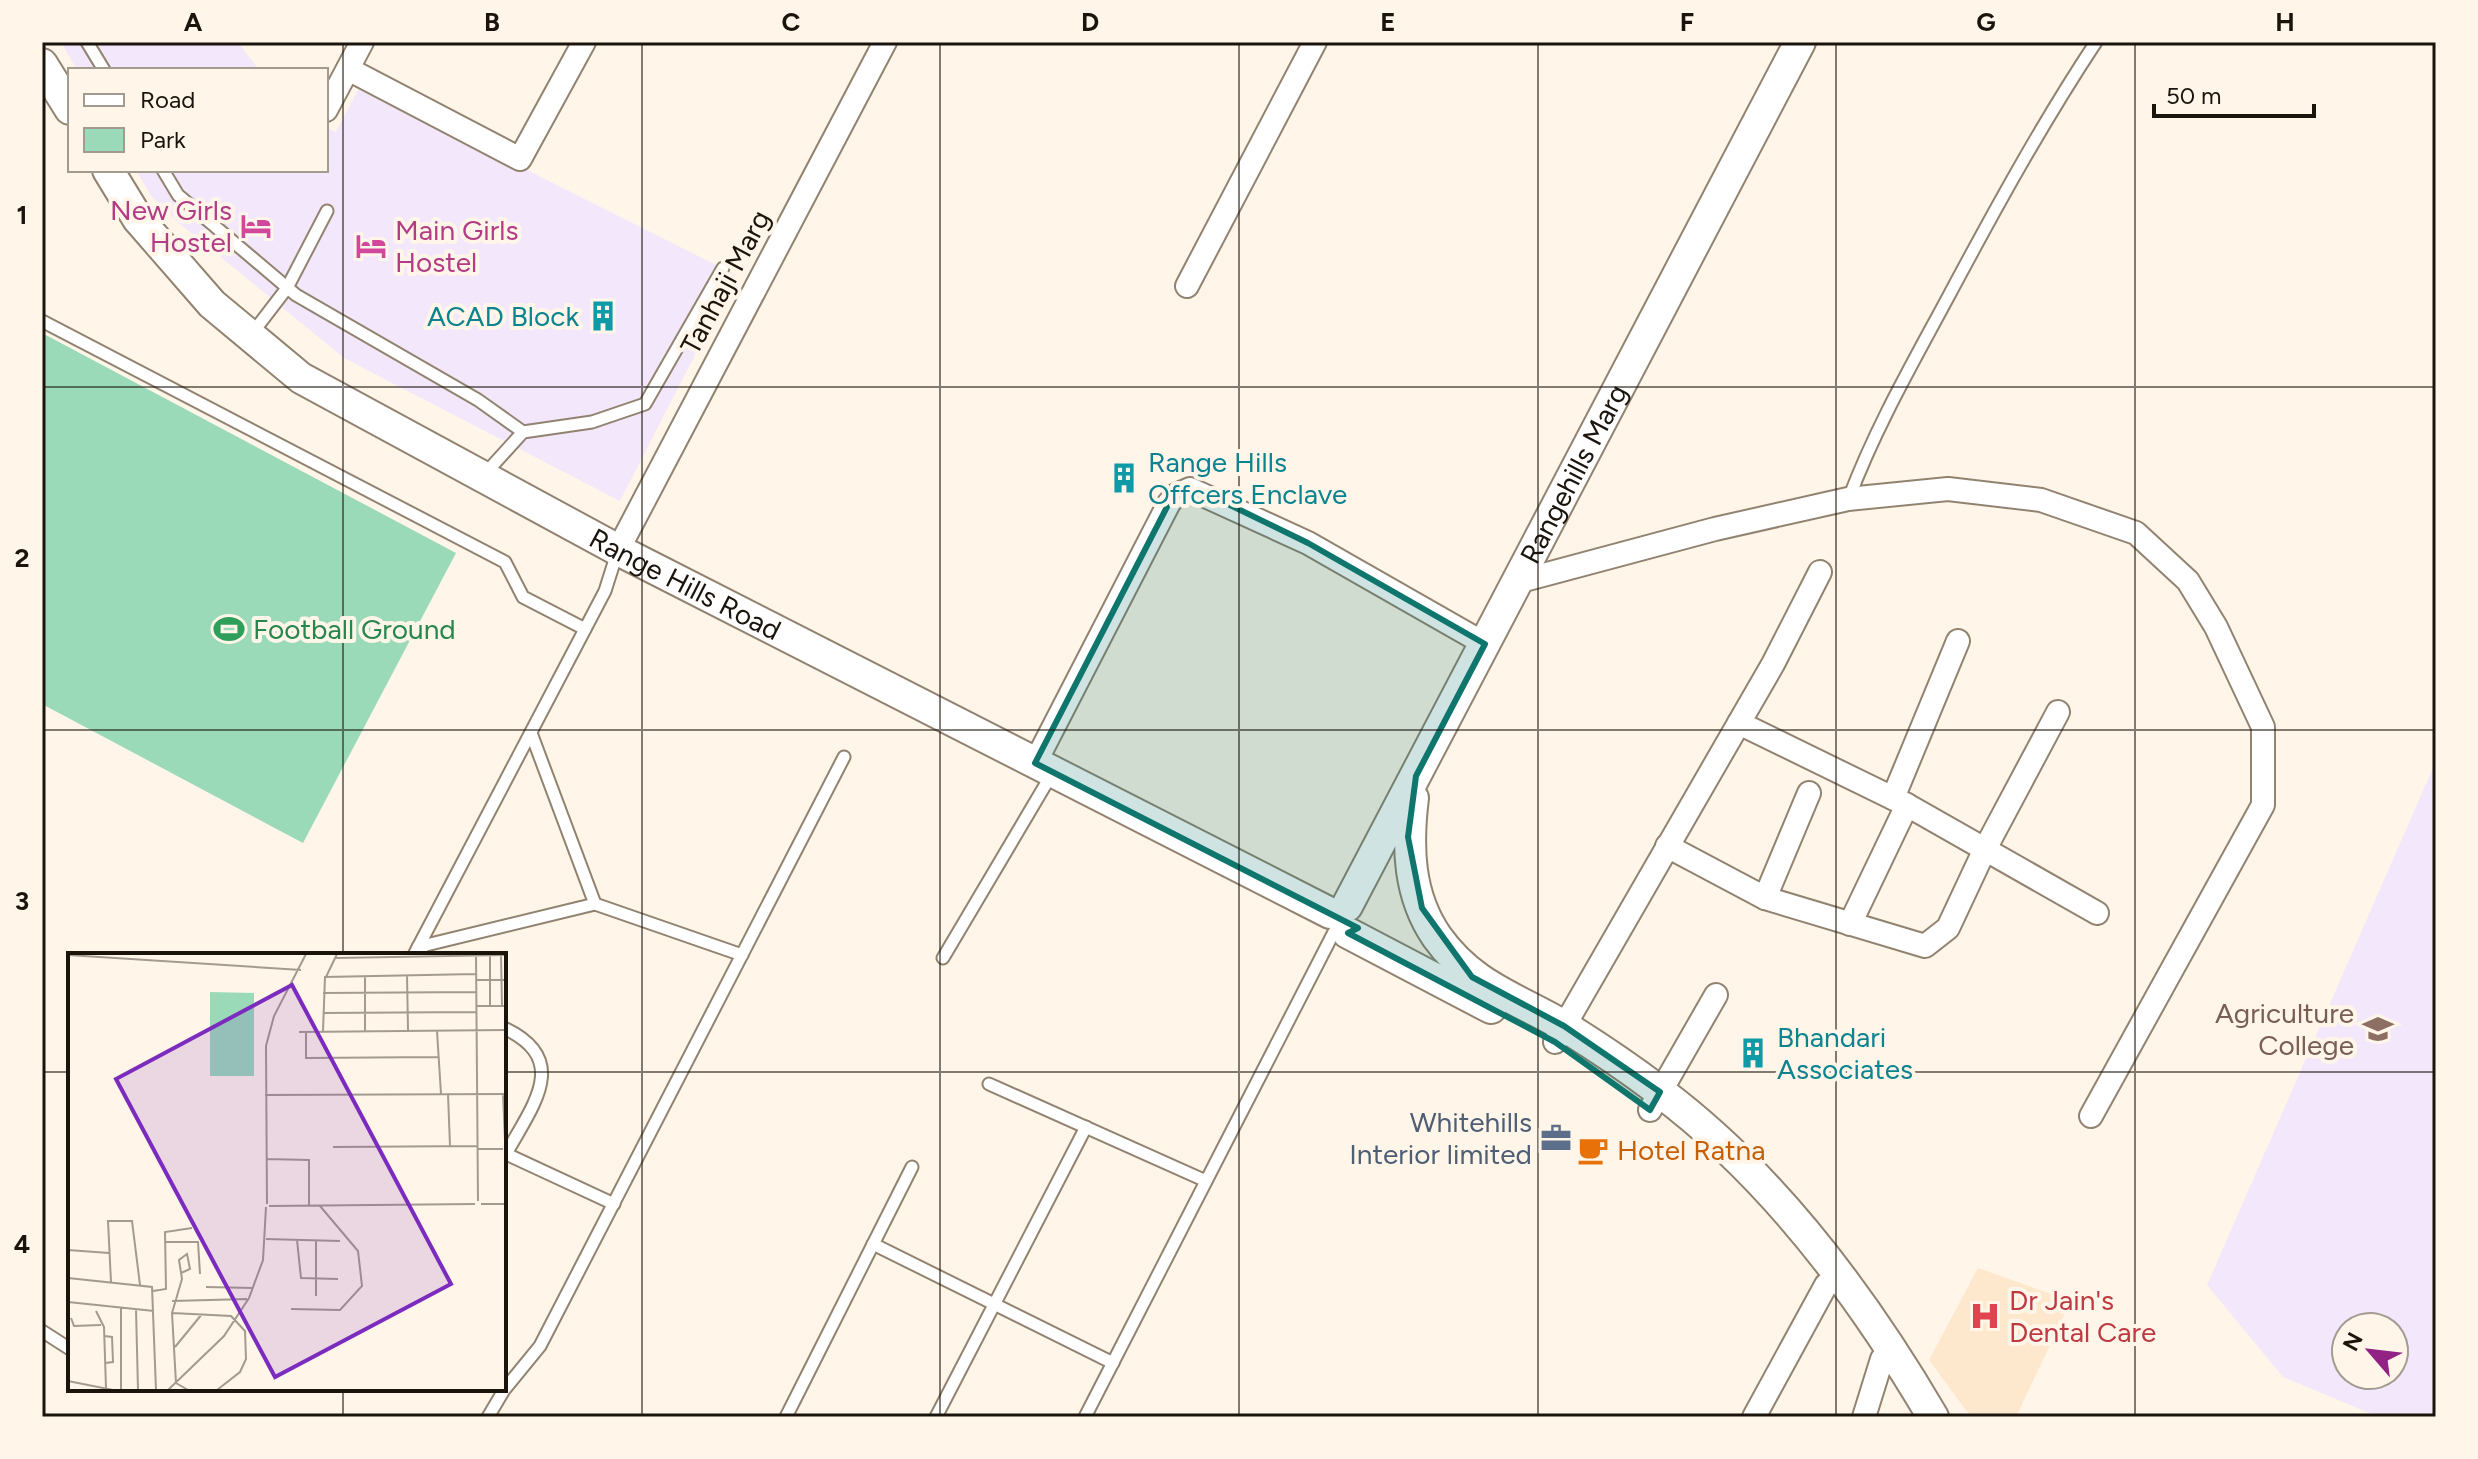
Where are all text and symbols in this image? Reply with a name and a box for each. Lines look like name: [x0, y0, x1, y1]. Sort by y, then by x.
text: A: [184, 6, 203, 38]
text: B: [484, 6, 500, 38]
text: C: [782, 6, 801, 38]
text: D: [1081, 6, 1099, 38]
text: E: [1380, 6, 1396, 38]
text: F: [1680, 6, 1694, 38]
text: G: [1976, 6, 1996, 38]
text: H: [2275, 6, 2295, 38]
legend: [68, 68, 328, 172]
scale bar: [2154, 68, 2314, 118]
text: 50 m: [2166, 81, 2222, 110]
text: Road: [140, 85, 195, 114]
text: Park: [140, 125, 186, 154]
place label: New Girls Hostel: [110, 193, 232, 259]
text: 1: [17, 199, 27, 231]
street label: Tanhaji Marg: [673, 204, 777, 360]
hotel icon: New Girls Hostel: [239, 209, 273, 243]
place label: Main Girls Hostel: [395, 213, 518, 279]
hotel icon: Main Girls Hostel: [354, 229, 388, 263]
place label: ACAD Block: [427, 299, 579, 333]
building icon: ACAD Block: [586, 299, 620, 333]
street label: Rangehills Marg: [1513, 378, 1635, 569]
place label: Range Hills Offcers Enclave: [1148, 445, 1347, 511]
building icon: Range Hills Offcers Enclave: [1107, 461, 1141, 495]
street label: Range Hills Road: [584, 521, 787, 647]
text: 2: [14, 542, 30, 574]
sports icon: Football Ground: [212, 612, 246, 646]
place label: Football Ground: [253, 612, 456, 646]
text: 3: [15, 885, 29, 917]
inset map: [68, 953, 506, 1391]
place label: Agriculture College: [2215, 996, 2354, 1062]
school or university icon: Agriculture College: [2361, 1012, 2395, 1046]
place label: Bhandari Associates: [1777, 1020, 1913, 1086]
building icon: Bhandari Associates: [1736, 1036, 1770, 1070]
place label: Whitehills Interior limited: [1349, 1105, 1532, 1171]
office icon: Whitehills Interior limited: [1539, 1121, 1573, 1155]
cafe icon: Hotel Ratna: [1576, 1133, 1610, 1167]
place label: Hotel Ratna: [1617, 1133, 1765, 1167]
text: 4: [14, 1228, 30, 1260]
place label: Dr Jain's Dental Care: [2009, 1283, 2156, 1349]
hospital icon: Dr Jain's Dental Care: [1968, 1299, 2002, 1333]
north arrow: [2330, 1311, 2410, 1391]
text: N: [2337, 1328, 2369, 1356]

